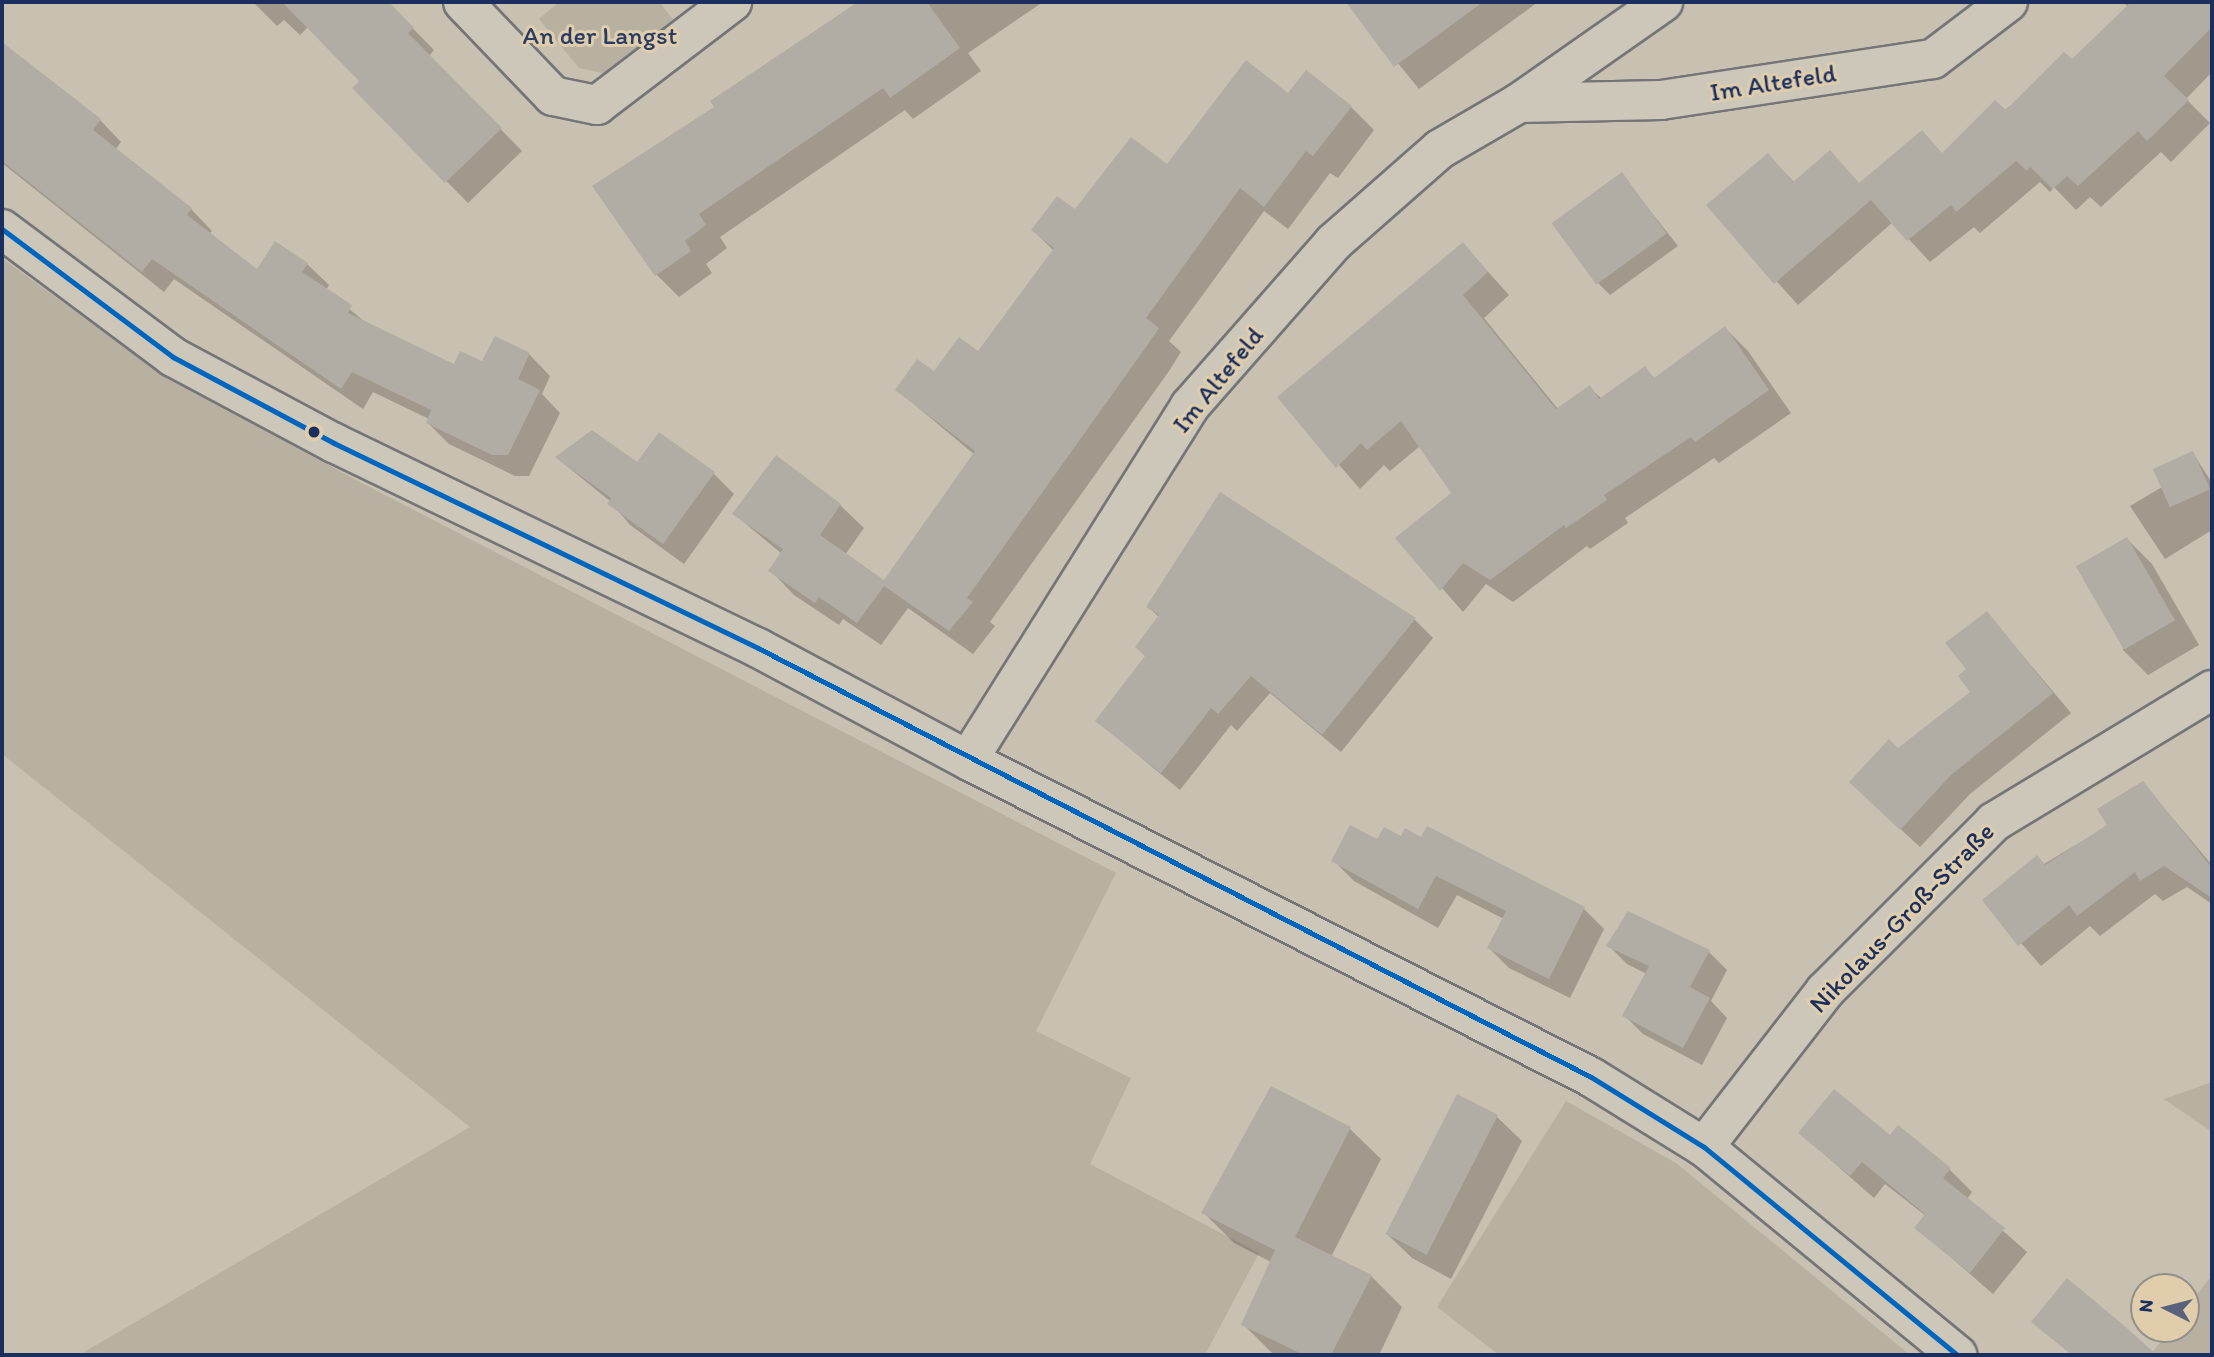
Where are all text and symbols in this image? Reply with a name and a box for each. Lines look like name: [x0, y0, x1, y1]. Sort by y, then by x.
park label: An der Langst: [522, 20, 678, 52]
street label: Im Altefeld: [1708, 58, 1838, 108]
street label: Im Altefeld: [1166, 321, 1270, 439]
unlabelled marker: [307, 425, 321, 439]
street label: Nikolaus-Groß-Straße: [1803, 816, 2001, 1020]
north arrow: [2130, 1273, 2200, 1343]
text: N: [2133, 1298, 2158, 1314]

